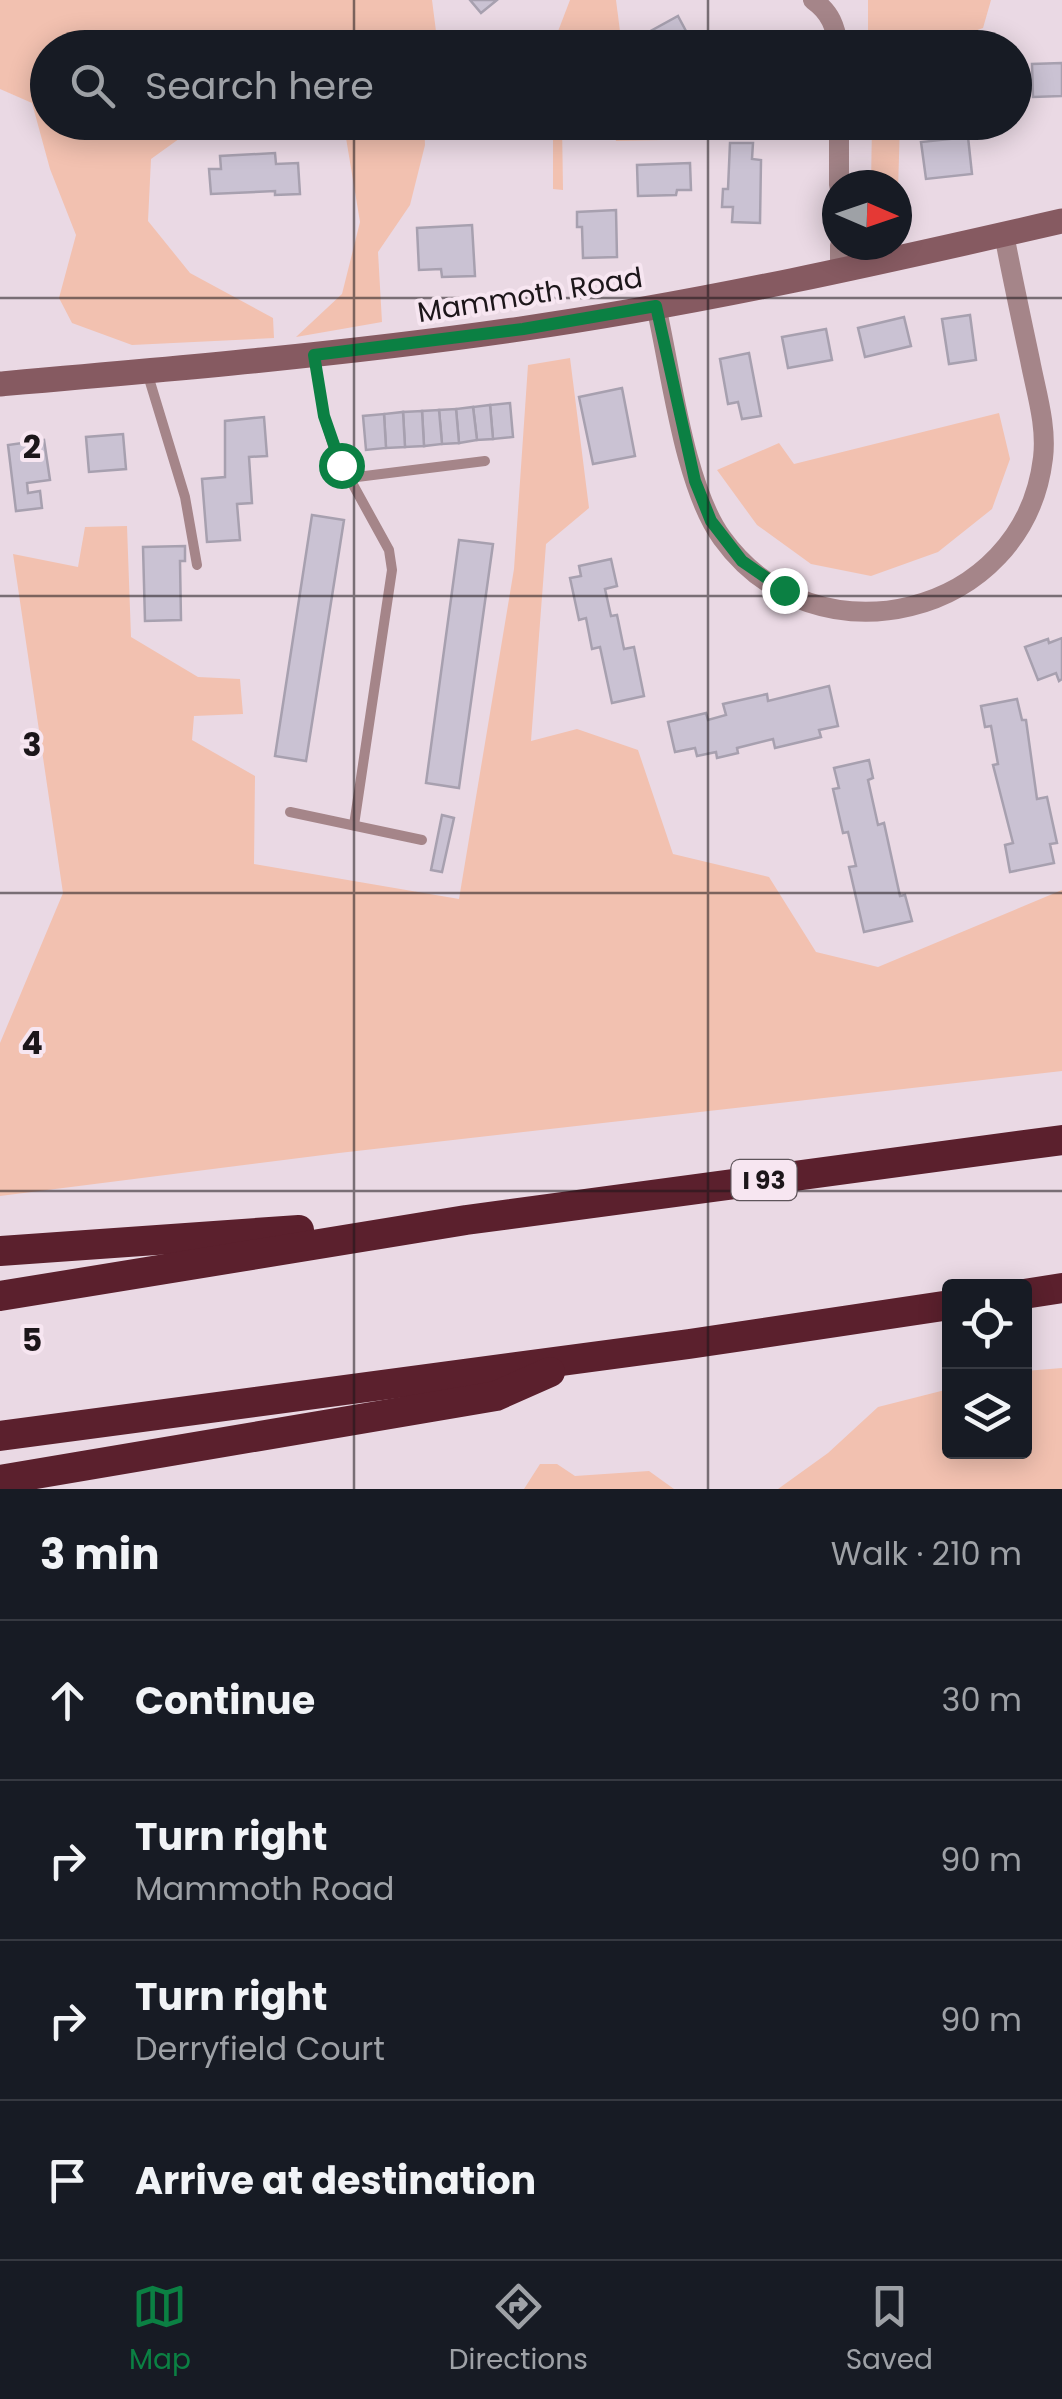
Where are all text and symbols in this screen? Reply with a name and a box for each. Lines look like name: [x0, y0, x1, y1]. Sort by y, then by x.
search box: [30, 30, 1032, 140]
icon: search: [65, 58, 120, 113]
text: Search here: [145, 59, 374, 112]
north arrow: [822, 170, 912, 260]
street label: Mammoth Road: [415, 258, 645, 332]
text: 2: [23, 424, 41, 469]
route start: [319, 443, 365, 489]
route end: [762, 568, 808, 614]
text: 3: [22, 722, 42, 767]
text: 4: [21, 1020, 43, 1065]
road number: I 93: [732, 1160, 796, 1200]
map controls: [942, 1279, 1032, 1459]
button: locate: [942, 1279, 1032, 1369]
text: 5: [22, 1317, 42, 1362]
button: layers: [942, 1369, 1032, 1459]
text: 3 min: [40, 1525, 160, 1584]
text: Walk · 210 m: [831, 1531, 1022, 1576]
icon: ahead: [40, 1673, 95, 1728]
text: Continue: [135, 1674, 315, 1727]
text: 30 m: [942, 1677, 1022, 1722]
text: Turn right: [135, 1810, 327, 1863]
icon: right: [40, 1833, 95, 1888]
text: 90 m: [940, 1837, 1022, 1882]
text: Mammoth Road: [135, 1866, 394, 1911]
text: Turn right: [135, 1970, 327, 2023]
icon: right: [40, 1993, 95, 2048]
text: 90 m: [940, 1997, 1022, 2042]
text: Derryfield Court: [135, 2026, 385, 2071]
icon: arrive: [40, 2153, 95, 2208]
text: Arrive at destination: [135, 2154, 536, 2207]
tab: Map: [129, 2279, 191, 2381]
tab: Directions: [449, 2279, 588, 2381]
tab: Saved: [846, 2279, 933, 2381]

